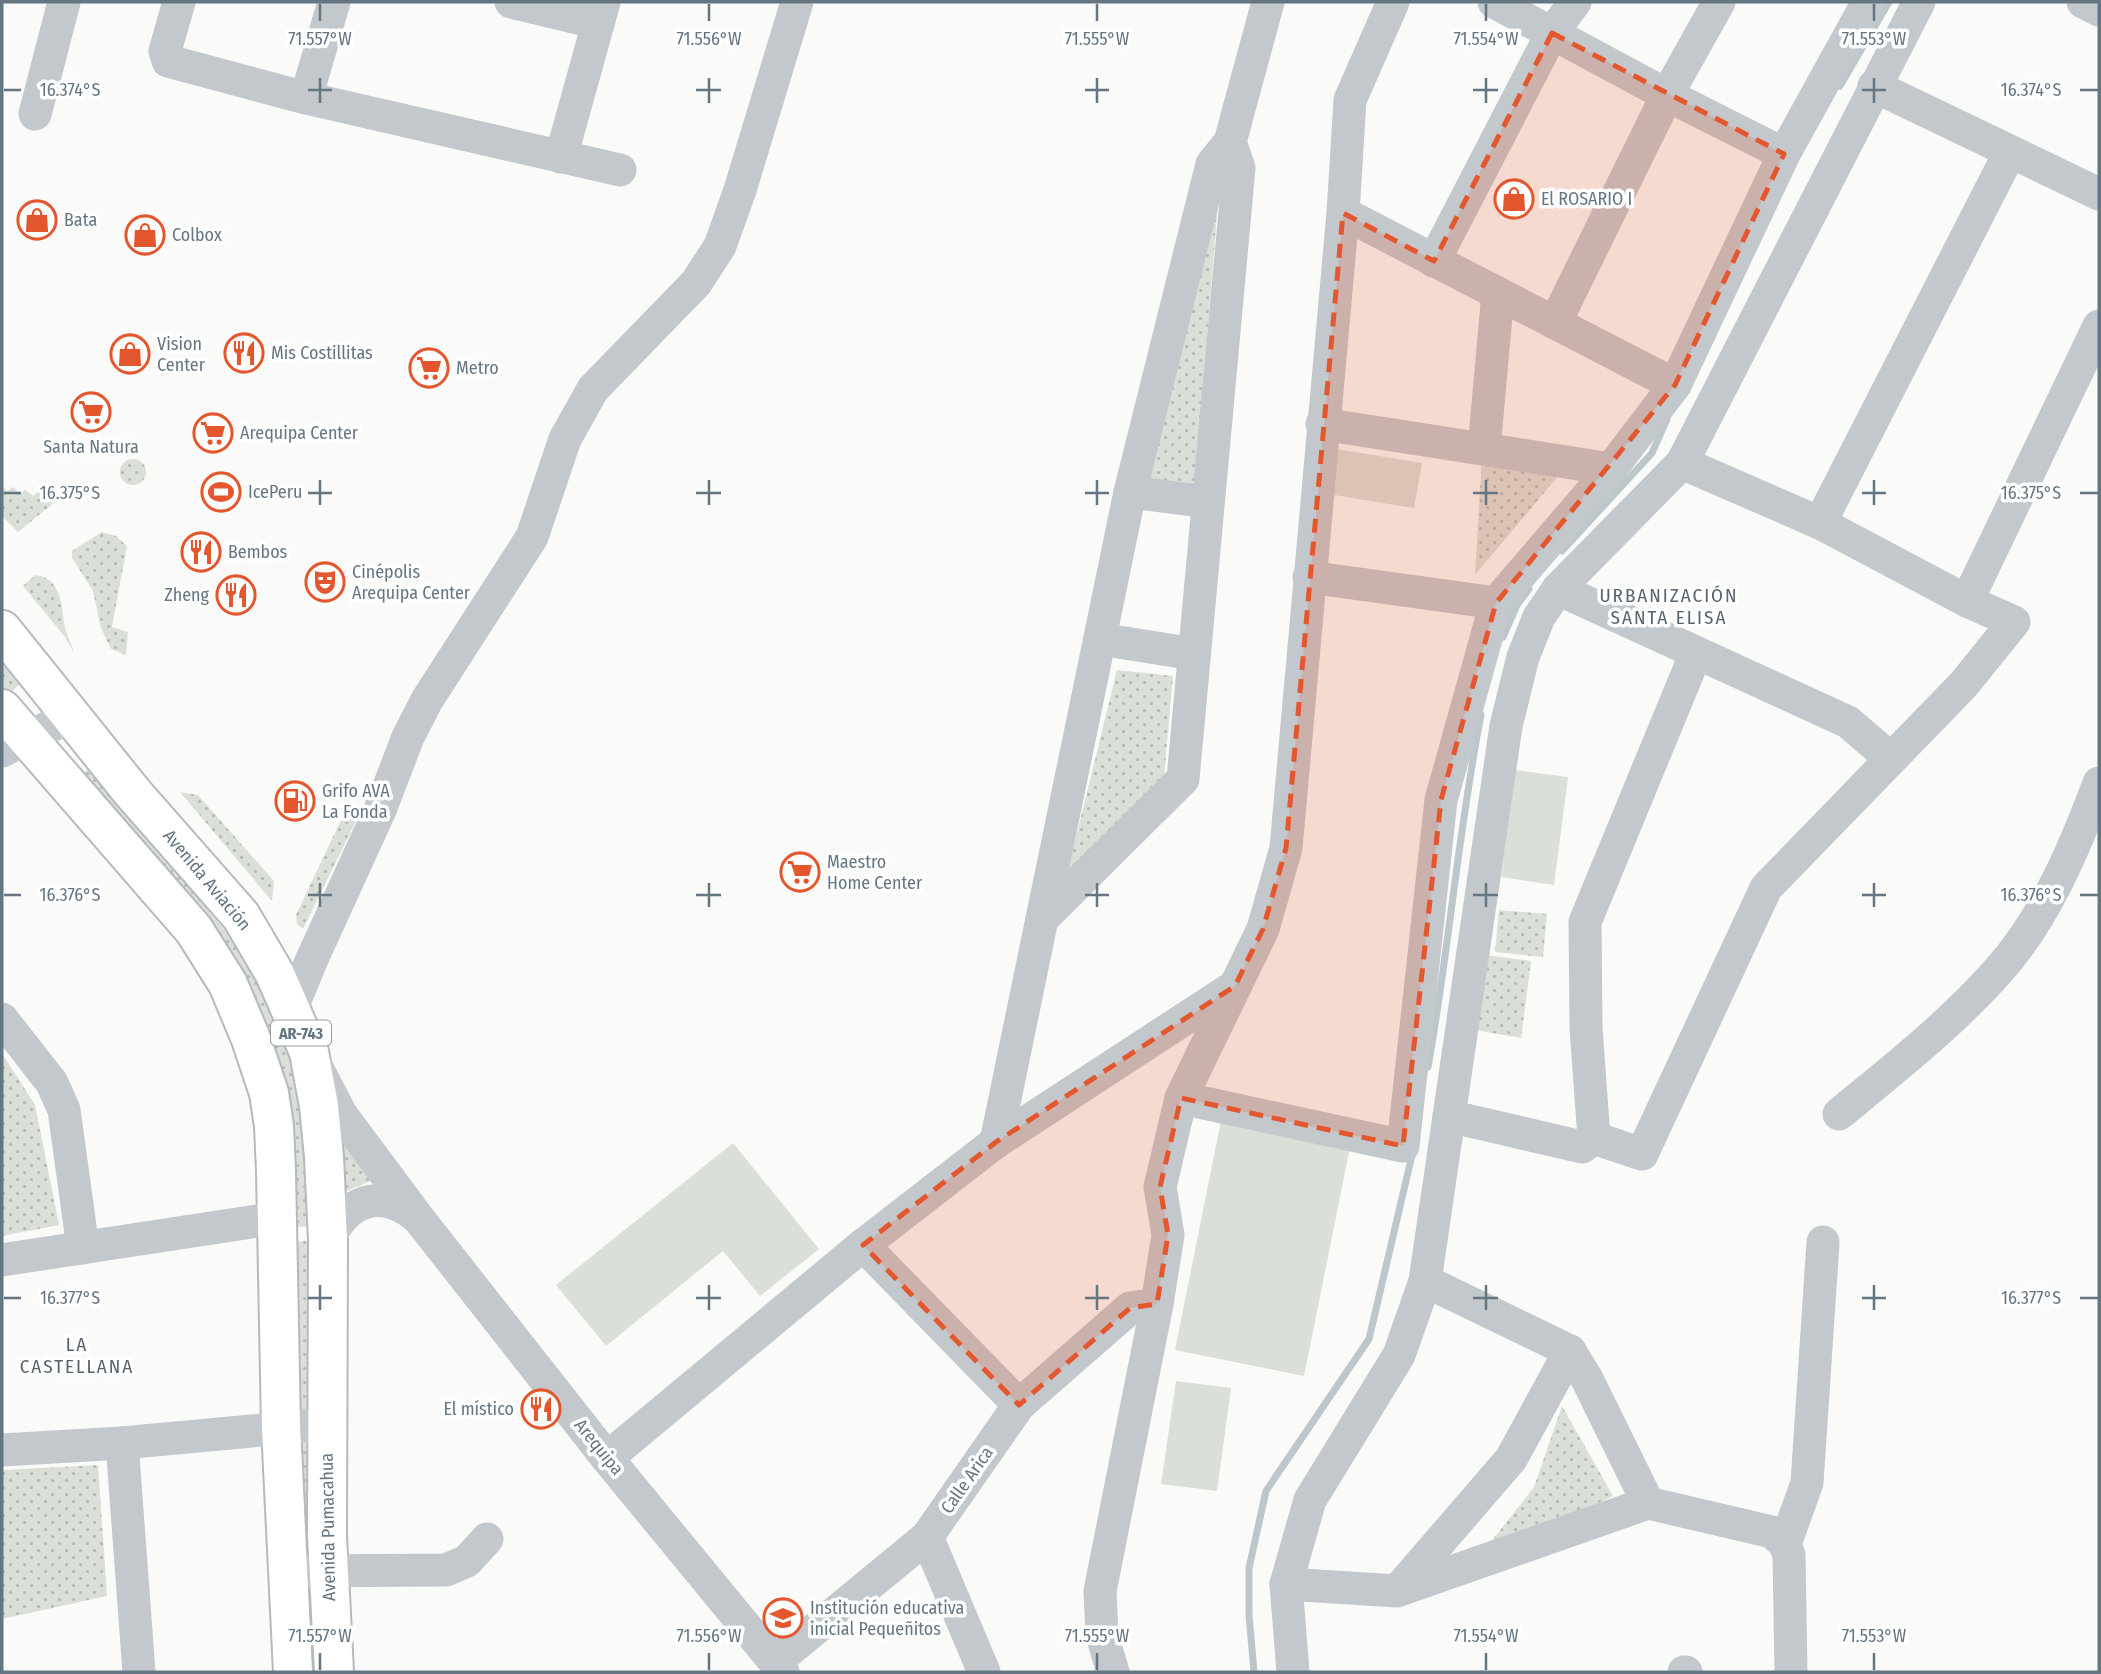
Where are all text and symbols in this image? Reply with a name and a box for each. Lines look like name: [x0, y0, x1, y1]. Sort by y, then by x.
text: 71.557°W: [288, 28, 352, 50]
text: 71.556°W: [676, 28, 742, 50]
text: 71.555°W: [1065, 28, 1130, 50]
text: 71.554°W: [1453, 28, 1519, 50]
text: 71.553°W: [1842, 28, 1907, 50]
text: 16.374°S: [40, 79, 100, 101]
text: 16.374°S: [2001, 79, 2061, 101]
shop icon: El ROSARIO I: [1493, 178, 1535, 220]
place label: El ROSARIO I: [1541, 188, 1632, 210]
shop icon: Bata: [16, 199, 58, 241]
place label: Bata: [64, 209, 97, 231]
shop icon: Colbox: [124, 214, 166, 256]
place label: Colbox: [172, 224, 222, 246]
restaurant icon: Mis Costillitas: [223, 332, 265, 374]
shop icon: Vision Center: [109, 333, 151, 375]
place label: Vision Center: [157, 333, 206, 376]
place label: Mis Costillitas: [271, 342, 373, 364]
supermarket icon: Metro: [408, 347, 450, 389]
place label: Metro: [456, 357, 499, 379]
supermarket icon: Santa Natura: [70, 391, 112, 433]
supermarket icon: Arequipa Center: [192, 412, 234, 454]
place label: Arequipa Center: [240, 422, 359, 444]
place label: Santa Natura: [43, 436, 139, 458]
sports icon: IcePeru: [200, 471, 242, 513]
place label: IcePeru: [248, 481, 302, 503]
text: 16.375°S: [40, 482, 100, 504]
text: 16.375°S: [2001, 482, 2061, 504]
restaurant icon: Bembos: [180, 531, 222, 573]
place label: Bembos: [228, 541, 288, 563]
theatre icon: Cinépolis Arequipa Center: [304, 561, 346, 603]
place label: Cinépolis Arequipa Center: [352, 561, 471, 604]
restaurant icon: Zheng: [215, 574, 257, 616]
place label: Zheng: [164, 584, 210, 606]
district label: URBANIZACIÓN SANTA ELISA: [1599, 584, 1739, 629]
fuel station icon: Grifo AVA La Fonda: [274, 780, 316, 822]
place label: Grifo AVA La Fonda: [322, 780, 390, 823]
street label: Avenida Aviación: [158, 825, 256, 935]
supermarket icon: Maestro Home Center: [779, 851, 821, 893]
place label: Maestro Home Center: [827, 851, 923, 894]
text: 16.376°S: [40, 884, 101, 906]
text: 16.376°S: [2001, 884, 2062, 906]
road number: AR-743: [271, 1021, 331, 1046]
text: 16.377°S: [40, 1287, 100, 1309]
text: 16.377°S: [2001, 1287, 2061, 1309]
district label: LA CASTELLANA: [20, 1333, 134, 1378]
restaurant icon: El místico: [520, 1388, 562, 1430]
place label: El místico: [443, 1398, 514, 1420]
street label: Arequipa: [570, 1414, 628, 1480]
street label: Calle Arica: [936, 1442, 998, 1518]
street label: Avenida Pumacahua: [316, 1453, 340, 1601]
school or university icon: Institución educativa inicial Pequeñitos: [762, 1597, 804, 1639]
place label: Institución educativa inicial Pequeñitos: [810, 1597, 965, 1640]
text: 71.557°W: [288, 1625, 352, 1647]
text: 71.556°W: [676, 1625, 742, 1647]
text: 71.555°W: [1065, 1625, 1130, 1647]
text: 71.554°W: [1453, 1625, 1519, 1647]
text: 71.553°W: [1842, 1625, 1907, 1647]

